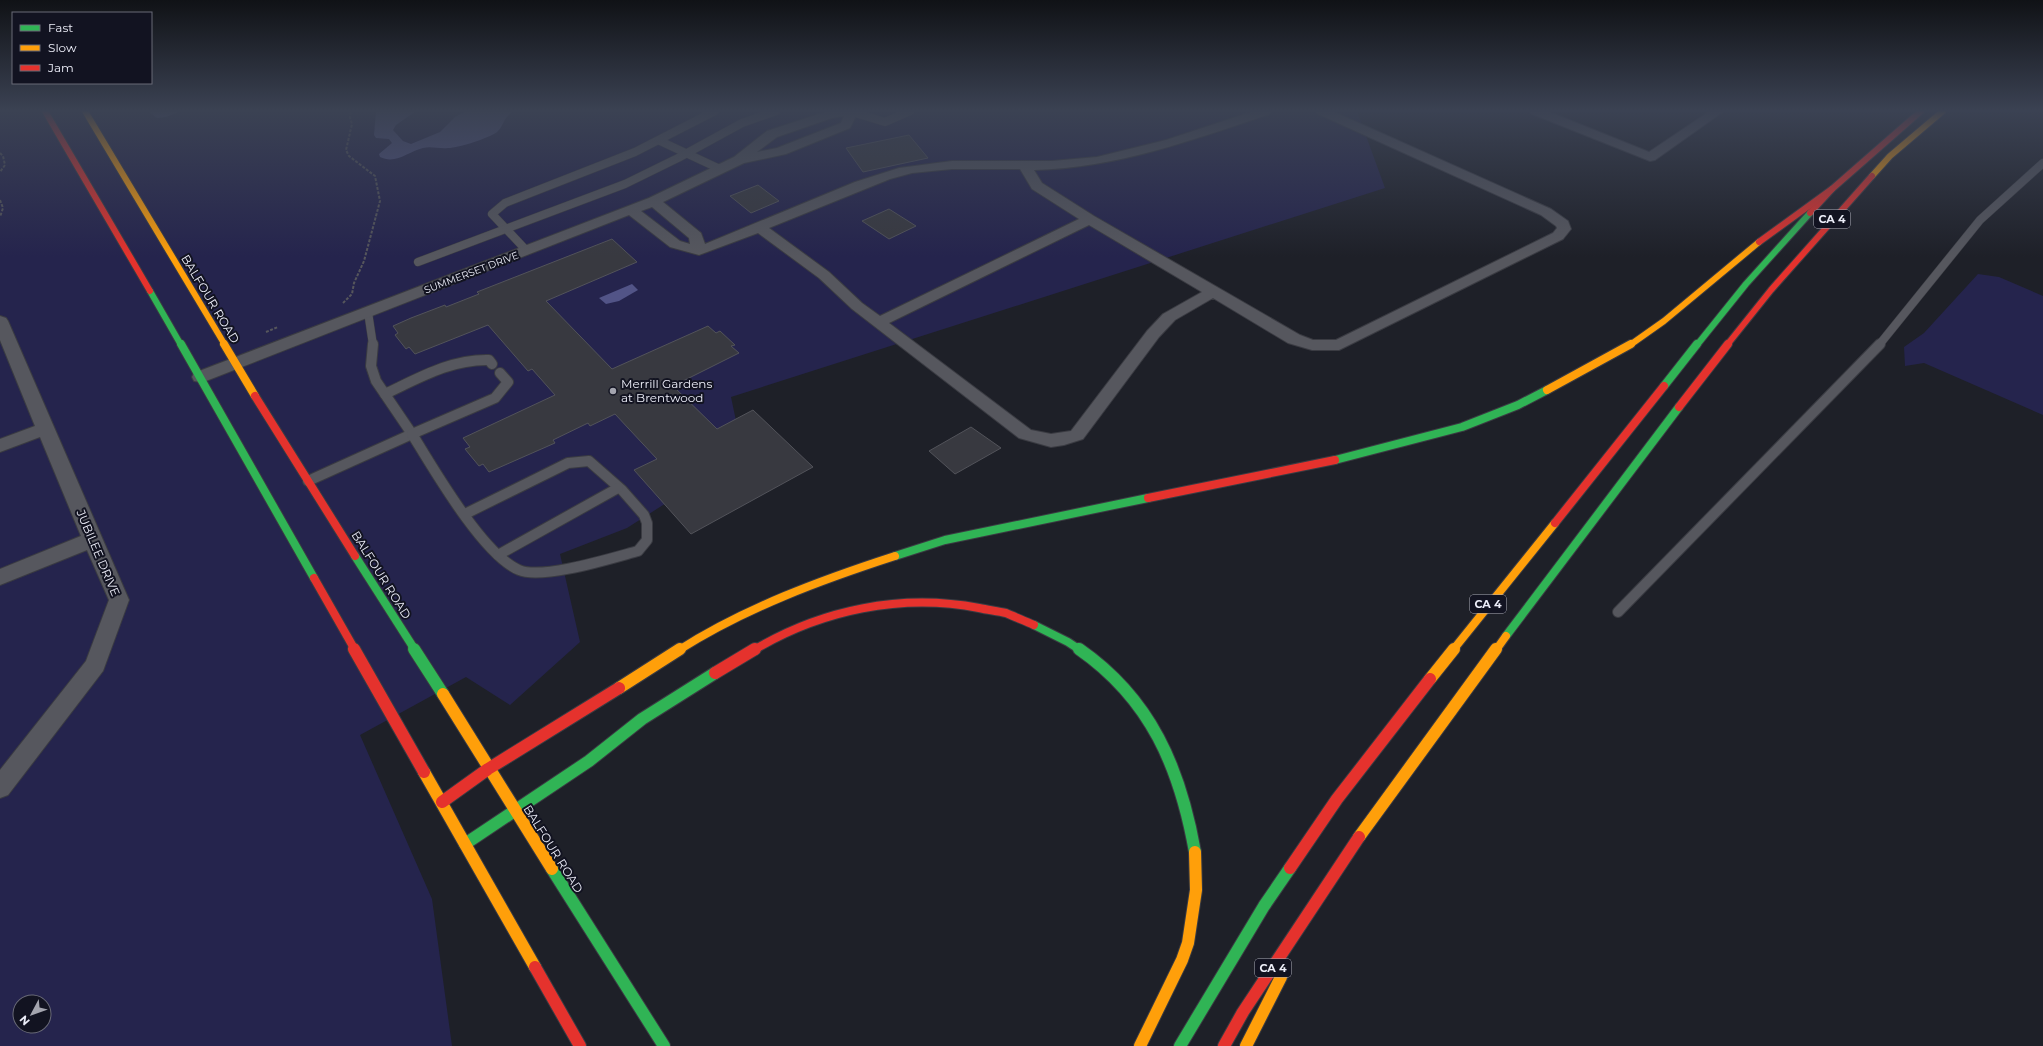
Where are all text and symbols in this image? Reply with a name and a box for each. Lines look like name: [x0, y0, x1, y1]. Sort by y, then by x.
legend: [12, 12, 152, 84]
text: Fast: [48, 20, 73, 35]
text: Slow: [48, 40, 77, 55]
text: Jam: [47, 60, 74, 75]
road number: CA 4: [1814, 210, 1850, 228]
street label: SUMMERSET DRIVE: [422, 248, 521, 296]
street label: BALFOUR ROAD: [178, 252, 243, 346]
place label: Merrill Gardens at Brentwood: [621, 376, 712, 405]
marker: Merrill Gardens at Brentwood: [608, 386, 618, 396]
street label: JUBILEE DRIVE: [73, 506, 123, 598]
street label: BALFOUR ROAD: [348, 528, 415, 621]
road number: CA 4: [1470, 595, 1506, 613]
street label: BALFOUR ROAD: [520, 802, 587, 895]
road number: CA 4: [1255, 959, 1291, 977]
north arrow: [12, 994, 52, 1034]
text: N: [16, 1013, 33, 1029]

